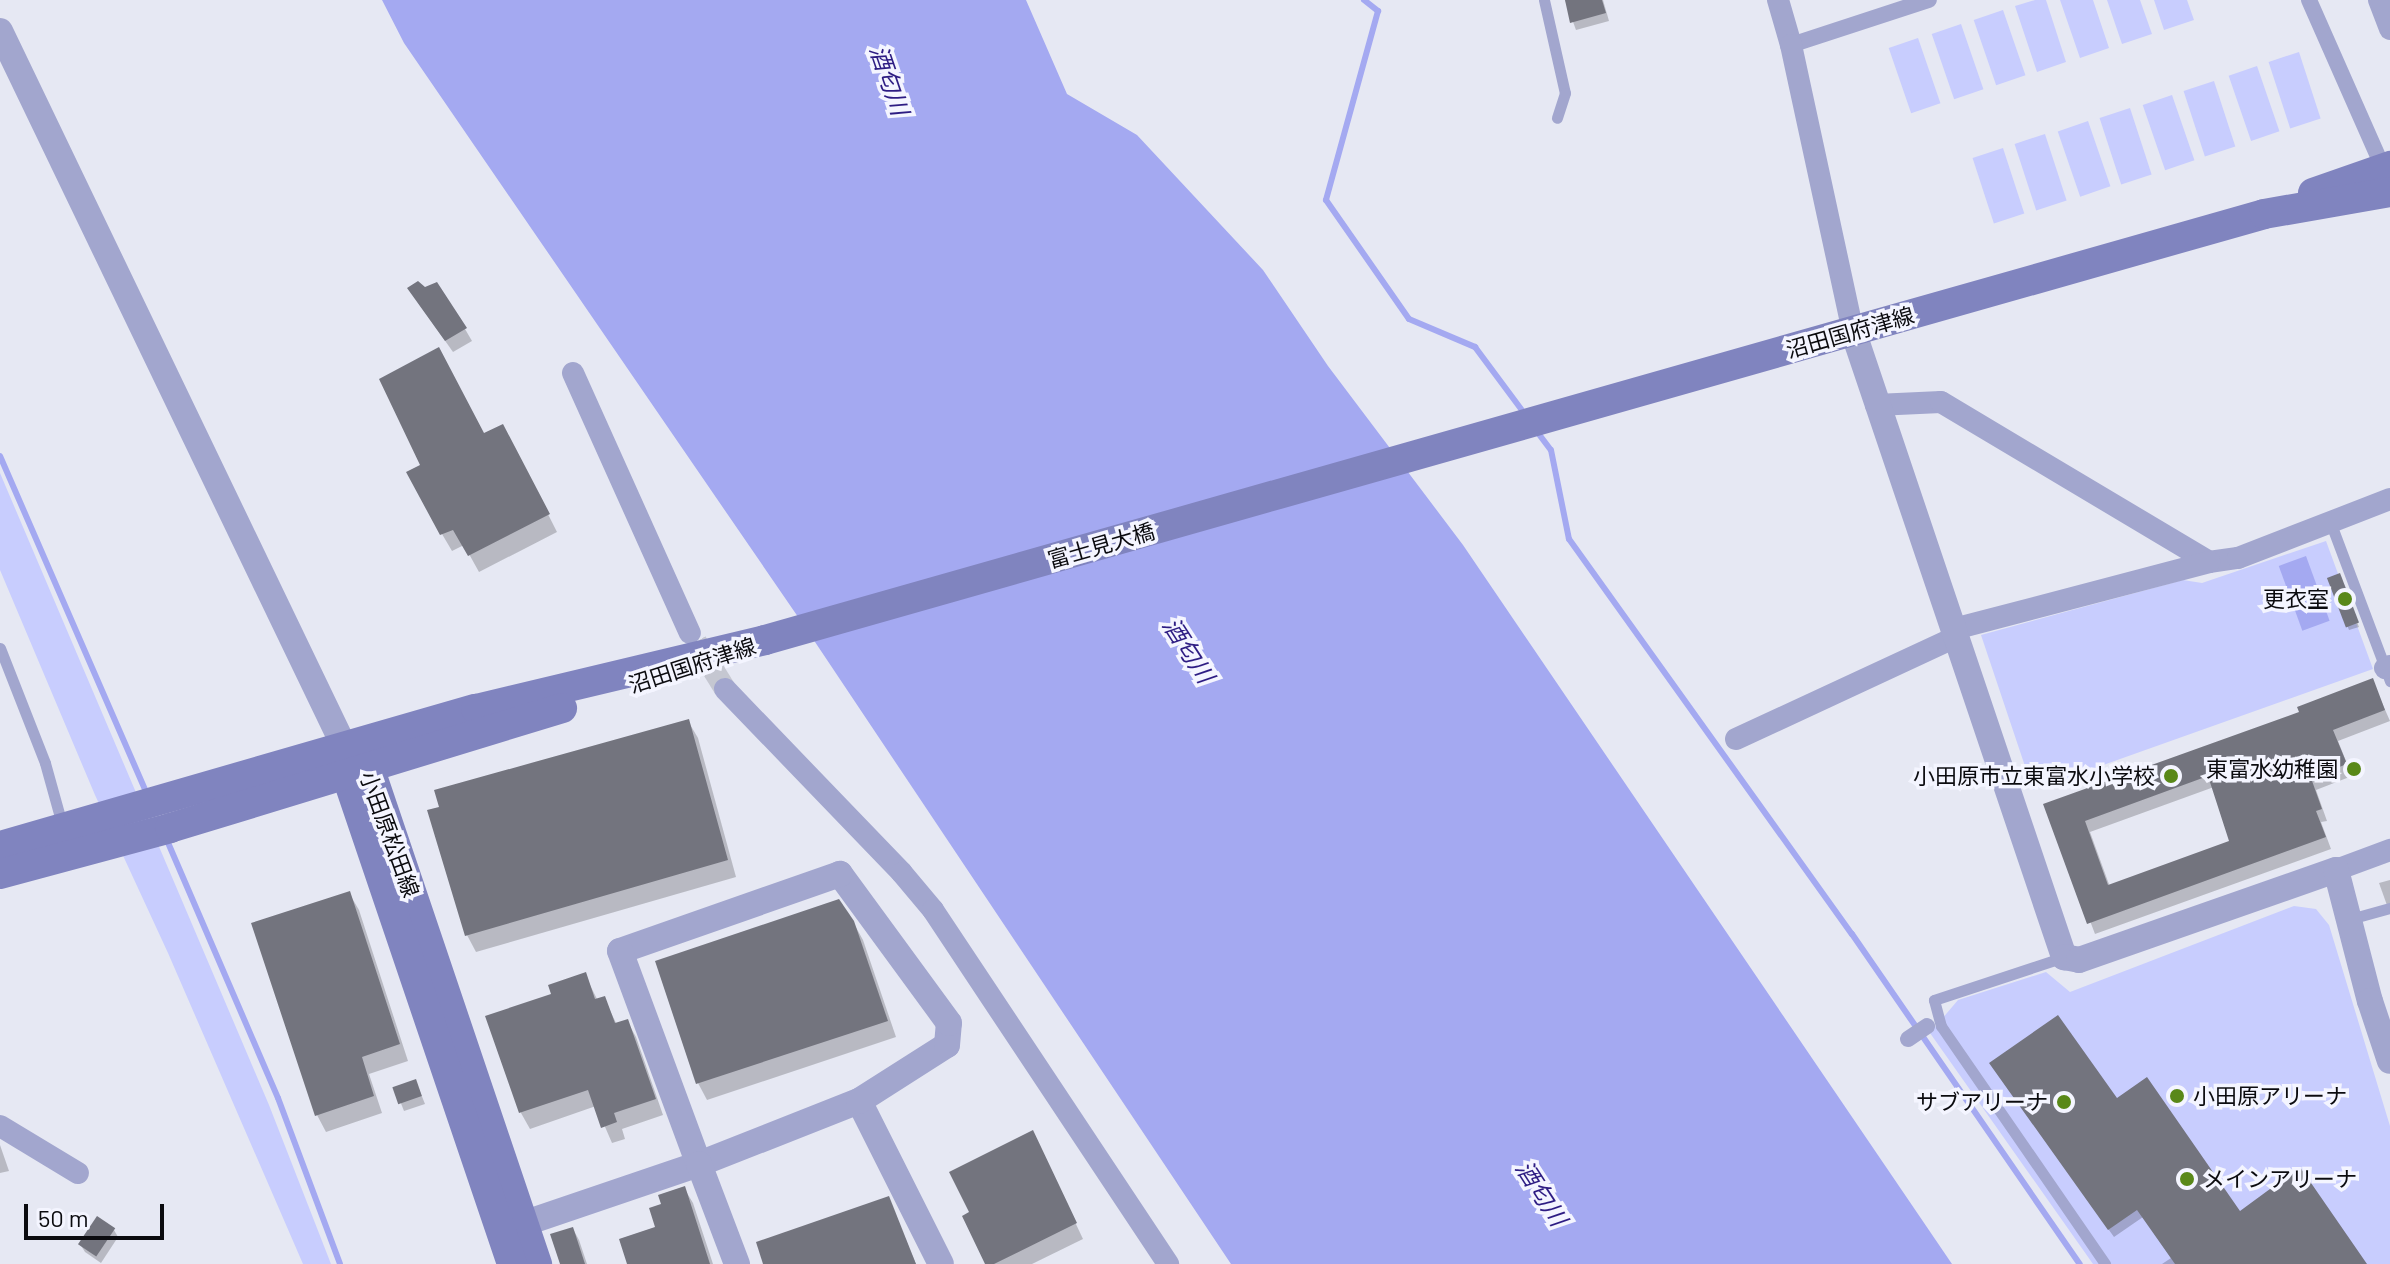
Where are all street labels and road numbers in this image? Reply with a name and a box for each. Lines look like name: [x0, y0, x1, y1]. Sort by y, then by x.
street label: 沼田国府津線: [1783, 301, 1917, 363]
street label: 富士見大橋: [1044, 517, 1158, 573]
street label: 沼田国府津線: [625, 632, 759, 698]
street label: 小田原松田線: [355, 767, 425, 901]

